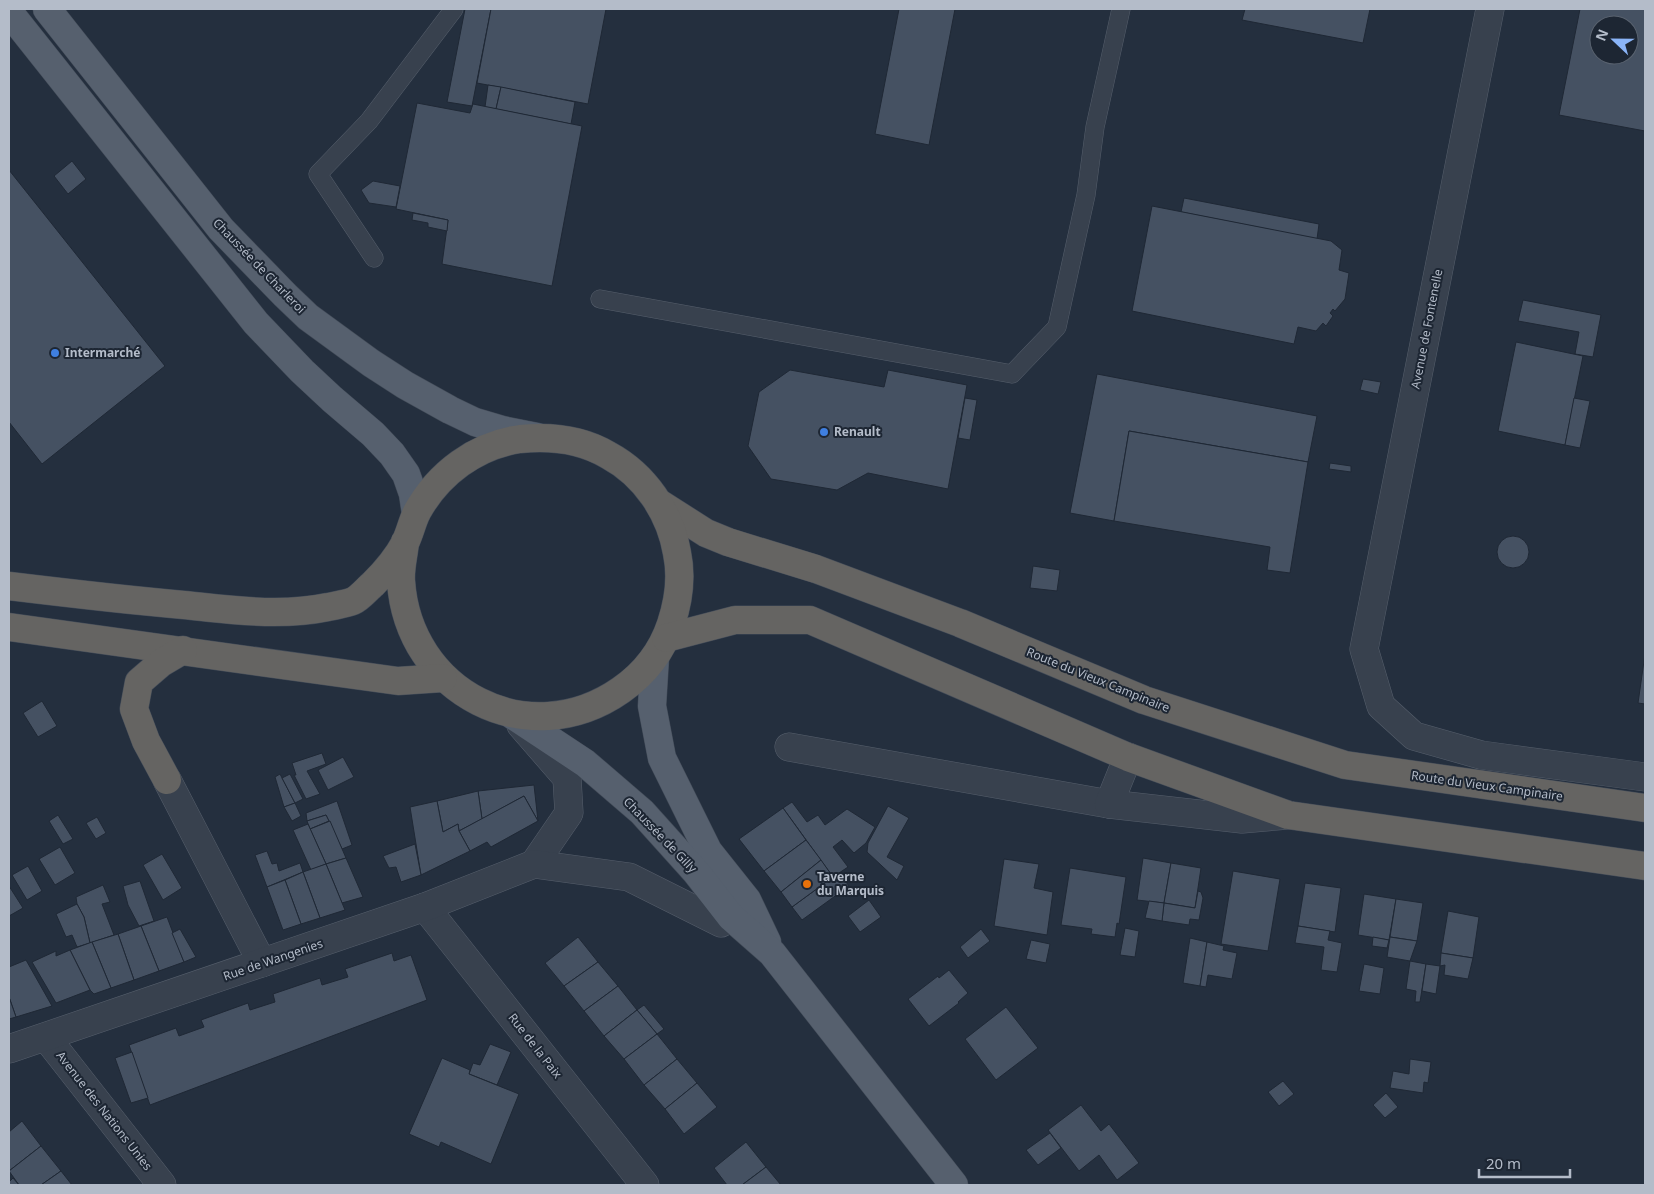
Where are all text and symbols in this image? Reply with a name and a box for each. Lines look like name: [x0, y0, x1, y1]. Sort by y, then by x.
north arrow: [1589, 15, 1639, 65]
text: N: [1591, 26, 1612, 44]
street label: Chaussée de Charleroi: [209, 214, 309, 317]
street label: Avenue de Fontenelle: [1407, 267, 1447, 390]
place label: Intermarché: [65, 344, 140, 361]
marker: Intermarché: [49, 347, 61, 359]
place label: Renault: [834, 423, 881, 440]
marker: Renault: [818, 426, 830, 438]
street label: Route du Vieux Campinaire: [1024, 643, 1172, 716]
street label: Route du Vieux Campinaire: [1410, 766, 1564, 805]
street label: Chaussée de Gilly: [620, 793, 701, 877]
place label: Taverne du Marquis: [817, 868, 884, 899]
marker: Taverne du Marquis: [801, 878, 813, 890]
street label: Rue de Wangenies: [221, 934, 325, 985]
street label: Rue de la Paix: [505, 1010, 567, 1082]
street label: Avenue des Nations Unies: [52, 1048, 156, 1174]
scale bar: [1479, 1146, 1570, 1178]
text: 20 m: [1486, 1153, 1521, 1173]

